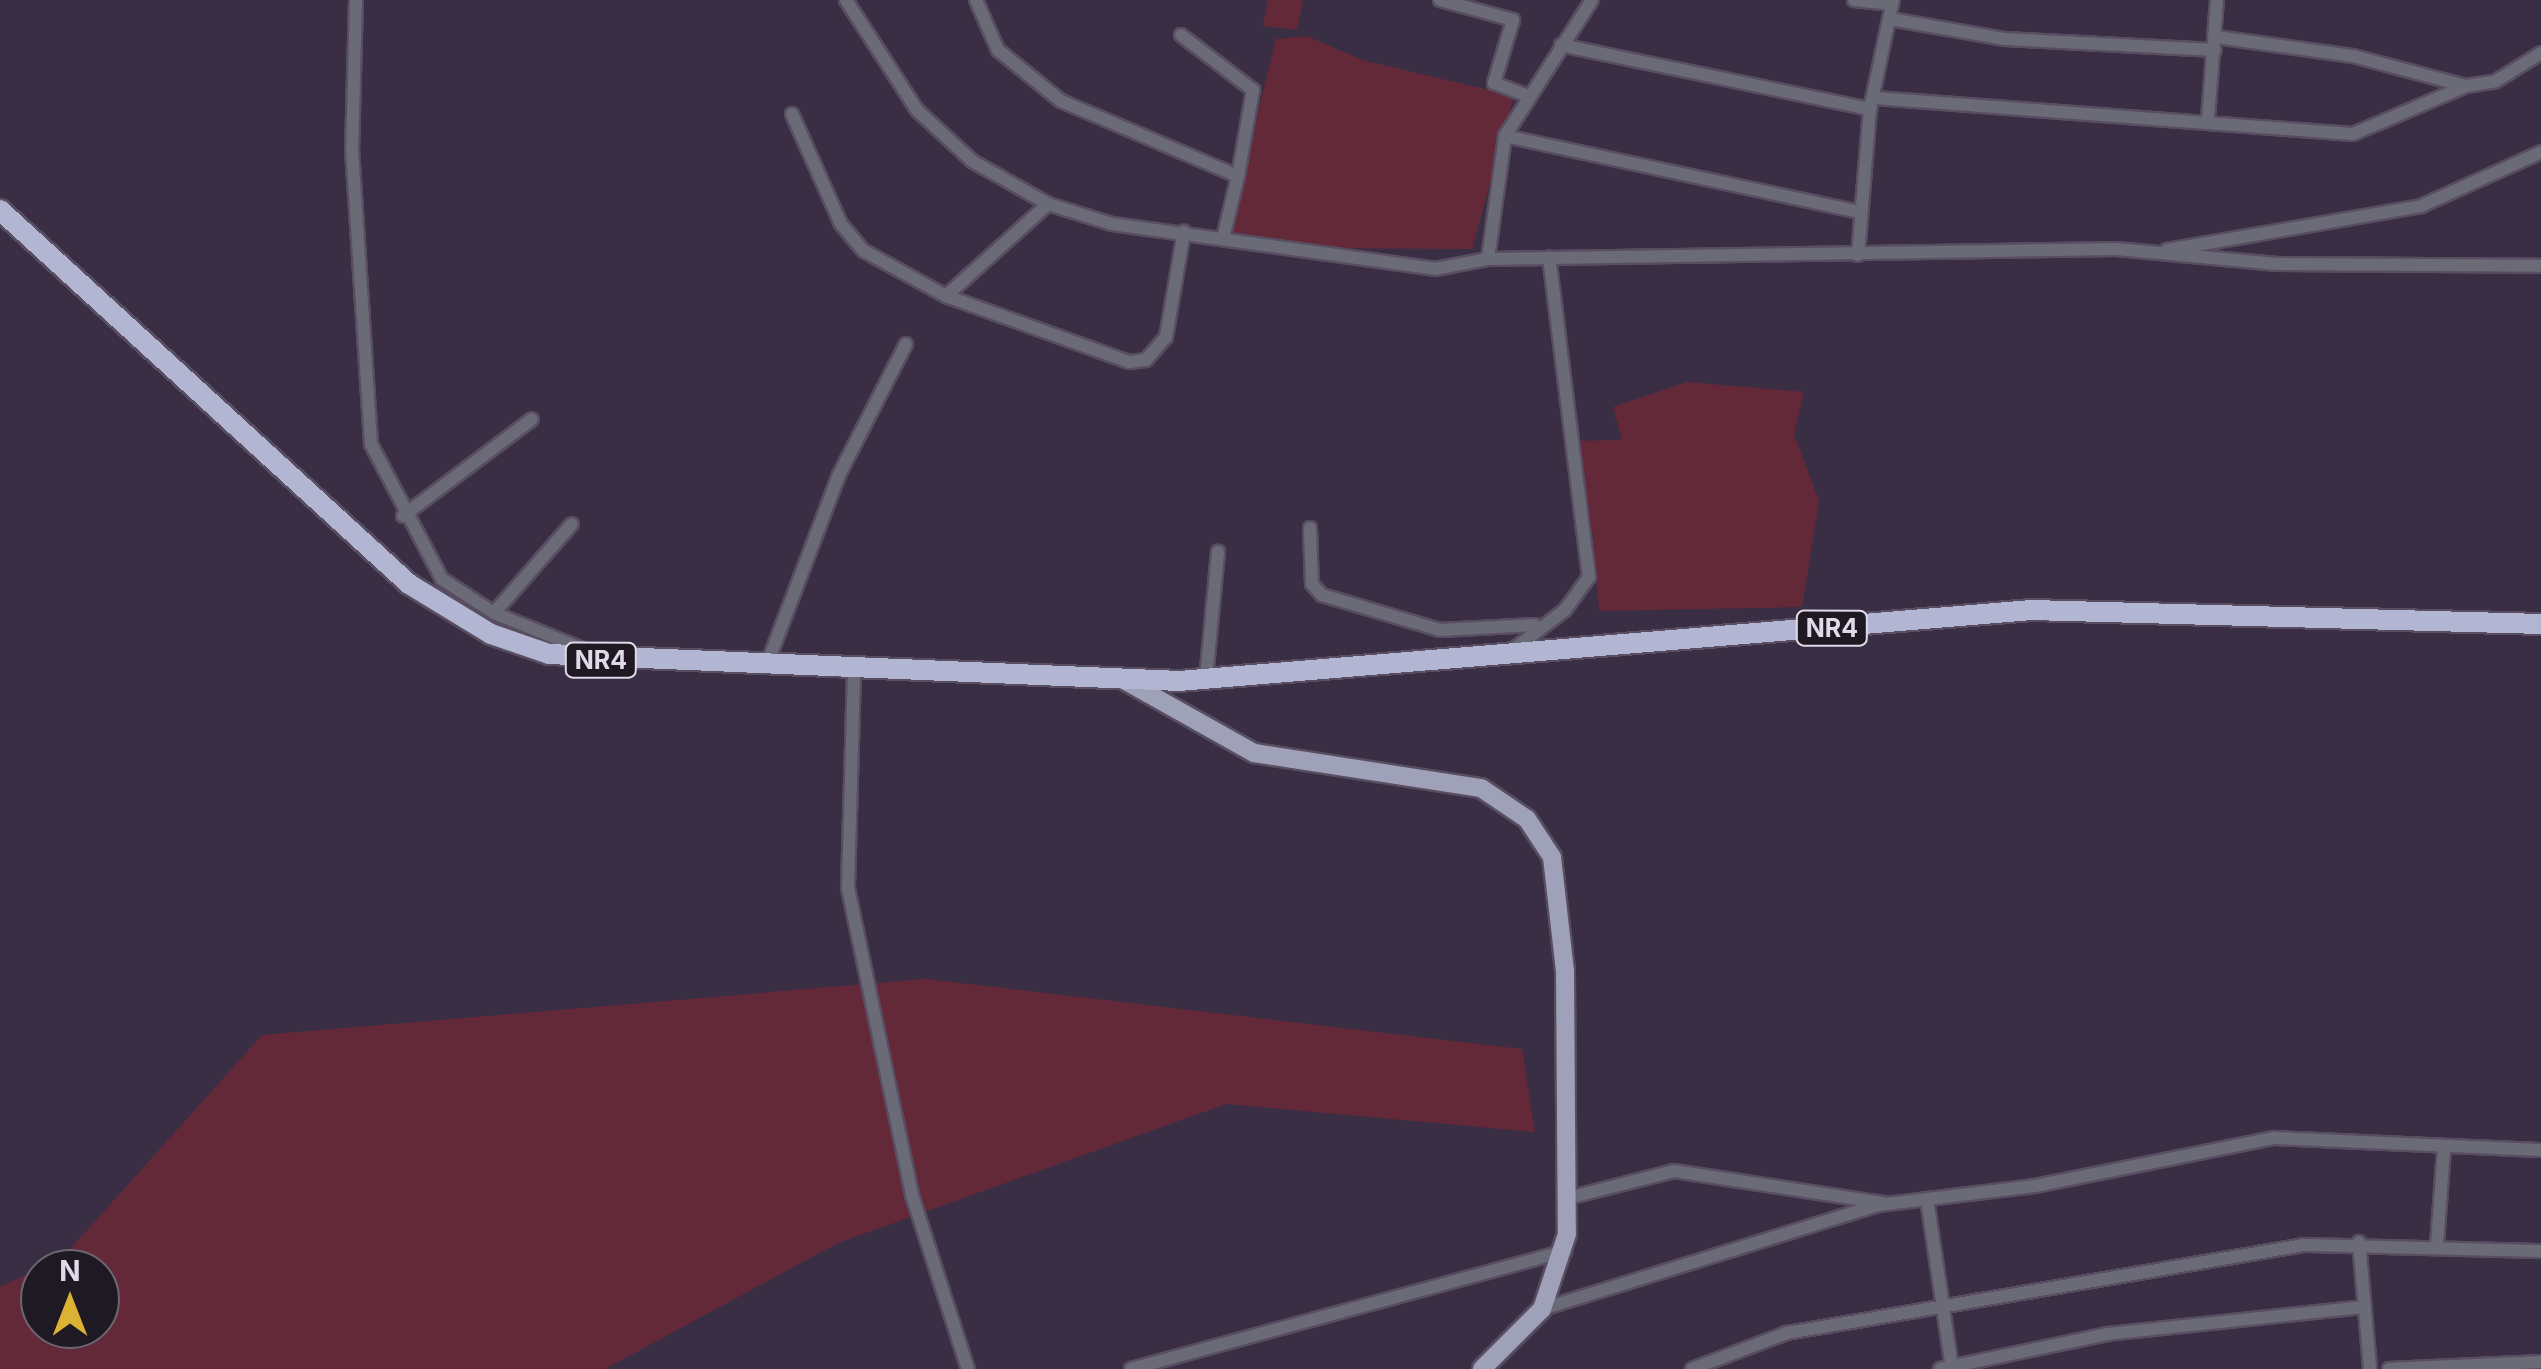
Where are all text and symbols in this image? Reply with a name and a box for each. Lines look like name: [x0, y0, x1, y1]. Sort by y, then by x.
road number: NR4: [1794, 608, 1870, 648]
road number: NR4: [564, 640, 638, 680]
north arrow: [20, 1249, 120, 1349]
text: N: [59, 1254, 81, 1288]

